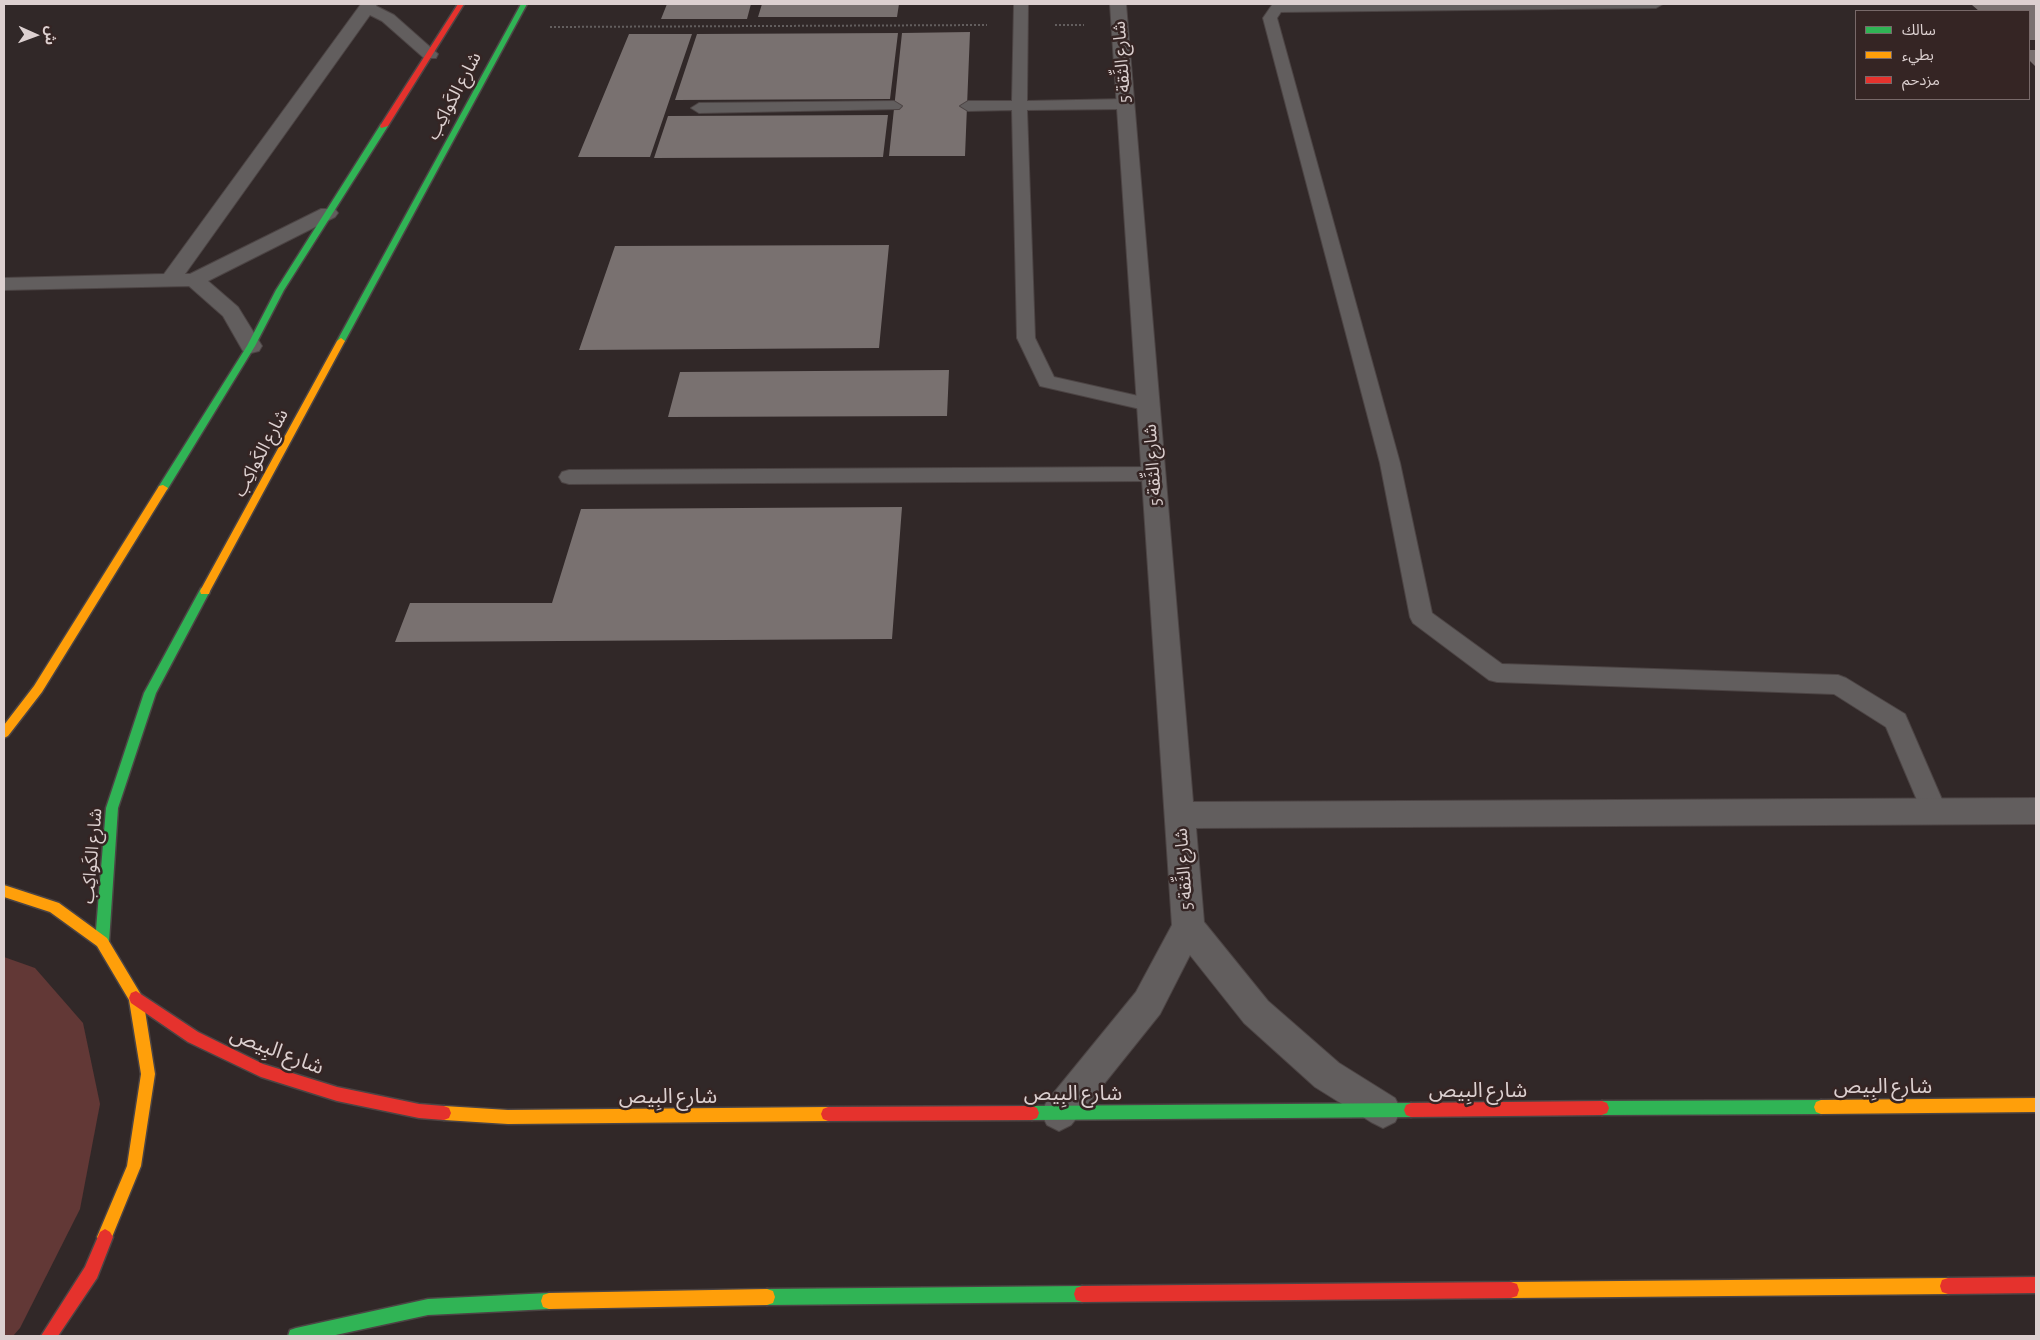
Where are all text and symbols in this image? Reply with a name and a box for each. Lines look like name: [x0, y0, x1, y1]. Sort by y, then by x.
north arrow: [10, 10, 60, 60]
legend: [1855, 10, 2030, 100]
street label: شارع الثِّقة 5: [1108, 20, 1136, 104]
text: سالك: [1902, 23, 1936, 38]
text: ش: [43, 26, 57, 45]
text: بطيء: [1902, 48, 1934, 63]
street label: شارع الكَواكِب: [422, 49, 486, 143]
text: مزدحم: [1902, 73, 1940, 88]
street label: شارع الكَواكِب: [229, 406, 293, 500]
street label: شارع الثِّقة 5: [1139, 423, 1167, 507]
street label: شارع الكَواكِب: [77, 807, 107, 905]
street label: شارع الثِّقة 5: [1170, 827, 1198, 911]
street label: شارع البِيص: [227, 1022, 327, 1080]
street label: شارع البِيص: [1834, 1074, 1932, 1100]
street label: شارع البِيص: [1429, 1078, 1527, 1104]
street label: شارع البِيص: [1024, 1081, 1122, 1107]
street label: شارع البِيص: [619, 1084, 717, 1110]

